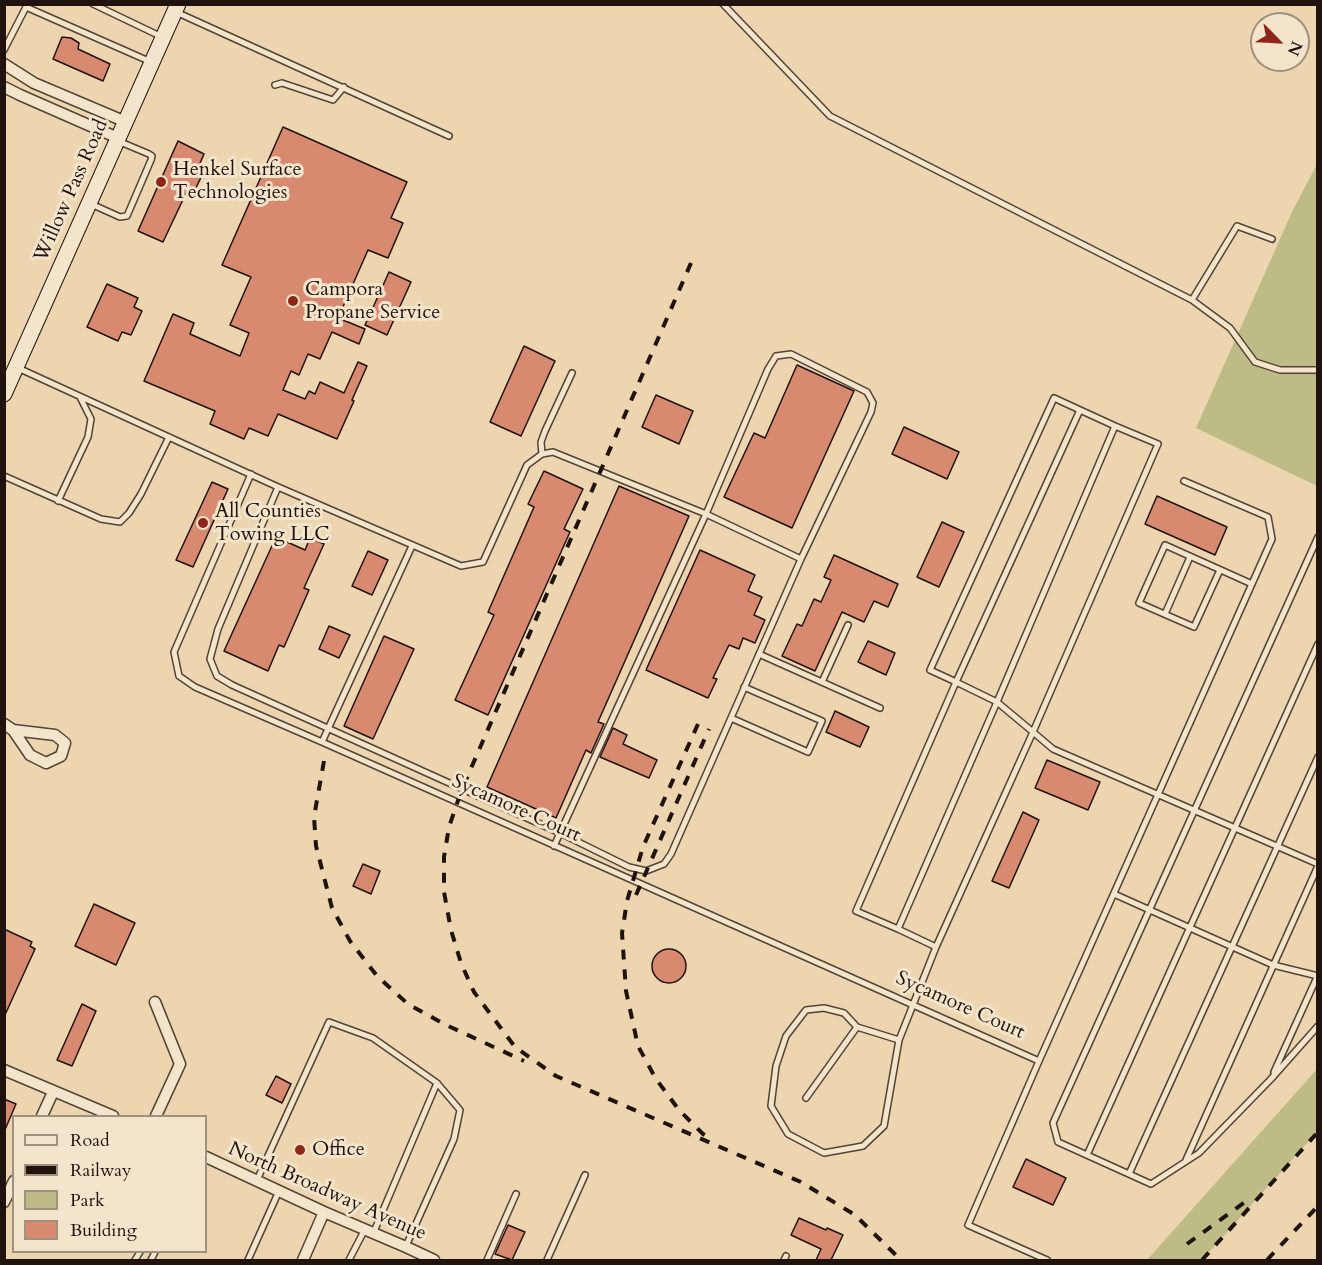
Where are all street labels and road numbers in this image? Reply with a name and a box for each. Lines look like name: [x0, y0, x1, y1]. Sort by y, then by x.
street label: Willow Pass Road: [30, 116, 114, 266]
street label: Sycamore Court: [448, 770, 584, 848]
street label: Sycamore Court: [892, 967, 1028, 1045]
street label: North Broadway Avenue: [224, 1137, 430, 1247]

